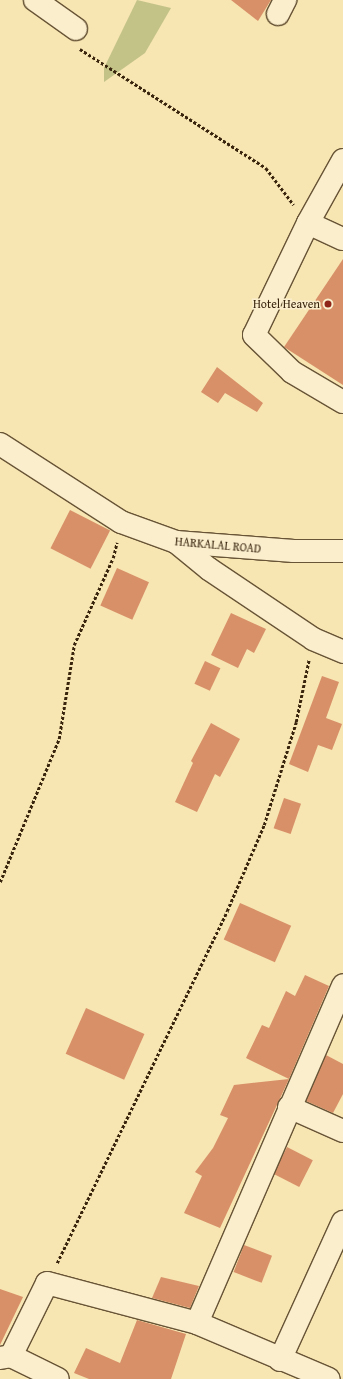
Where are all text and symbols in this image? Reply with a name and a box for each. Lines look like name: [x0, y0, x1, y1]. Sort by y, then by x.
place label: Hotel Heaven: [253, 297, 320, 311]
marker: Hotel Heaven: [323, 299, 333, 309]
street label: HARKALAL ROAD: [174, 534, 262, 556]

